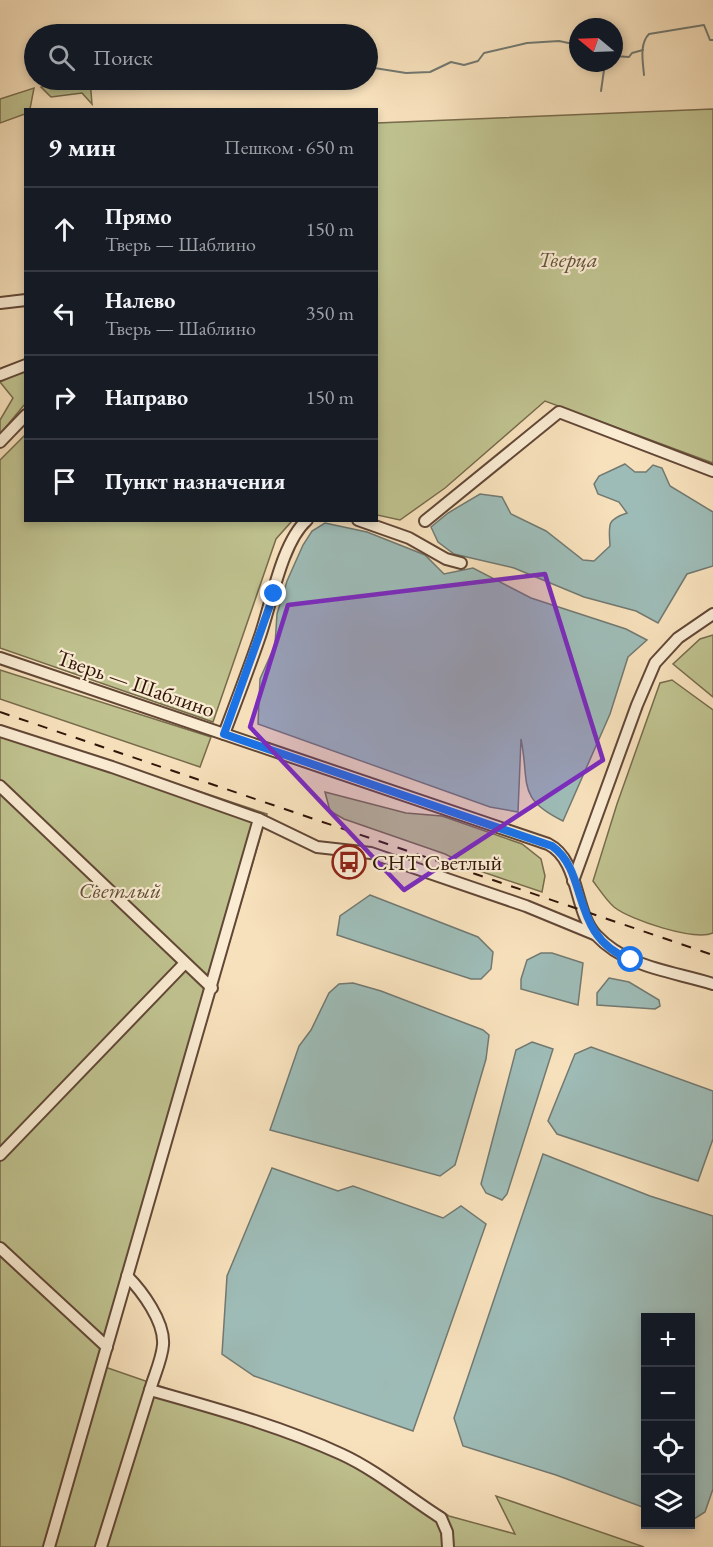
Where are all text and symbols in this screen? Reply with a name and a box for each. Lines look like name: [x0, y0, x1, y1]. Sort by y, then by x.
north arrow: [569, 18, 623, 72]
search box: [24, 24, 378, 90]
icon: search: [45, 41, 78, 74]
text: Поиск: [93, 43, 153, 72]
text: 9 мин: [48, 130, 116, 164]
text: Пешком · 650 m: [224, 134, 354, 160]
text: Прямо: [105, 202, 172, 231]
icon: ahead: [48, 213, 81, 246]
text: 150 m: [306, 216, 354, 242]
text: Тверь — Шаблино: [105, 231, 256, 257]
park label: Тверца: [538, 245, 598, 274]
text: Налево: [105, 286, 175, 315]
icon: left: [48, 297, 81, 330]
text: 350 m: [306, 300, 354, 326]
text: Тверь — Шаблино: [105, 315, 256, 341]
icon: right: [48, 381, 81, 414]
text: Направо: [105, 383, 188, 412]
text: 150 m: [306, 384, 354, 410]
icon: arrive: [48, 465, 81, 498]
text: Пункт назначения: [105, 467, 285, 496]
route end: [260, 580, 286, 606]
street label: Тверь — Шаблино: [53, 643, 219, 724]
bus stop icon: СНТ Светлый: [331, 844, 367, 880]
place label: СНТ Светлый: [372, 848, 503, 877]
park label: Светлый: [79, 876, 161, 905]
route start: [617, 946, 643, 972]
map controls: [641, 1313, 695, 1529]
button: +: [641, 1313, 695, 1367]
button: −: [641, 1367, 695, 1421]
button: locate: [641, 1421, 695, 1475]
button: layers: [641, 1475, 695, 1529]

